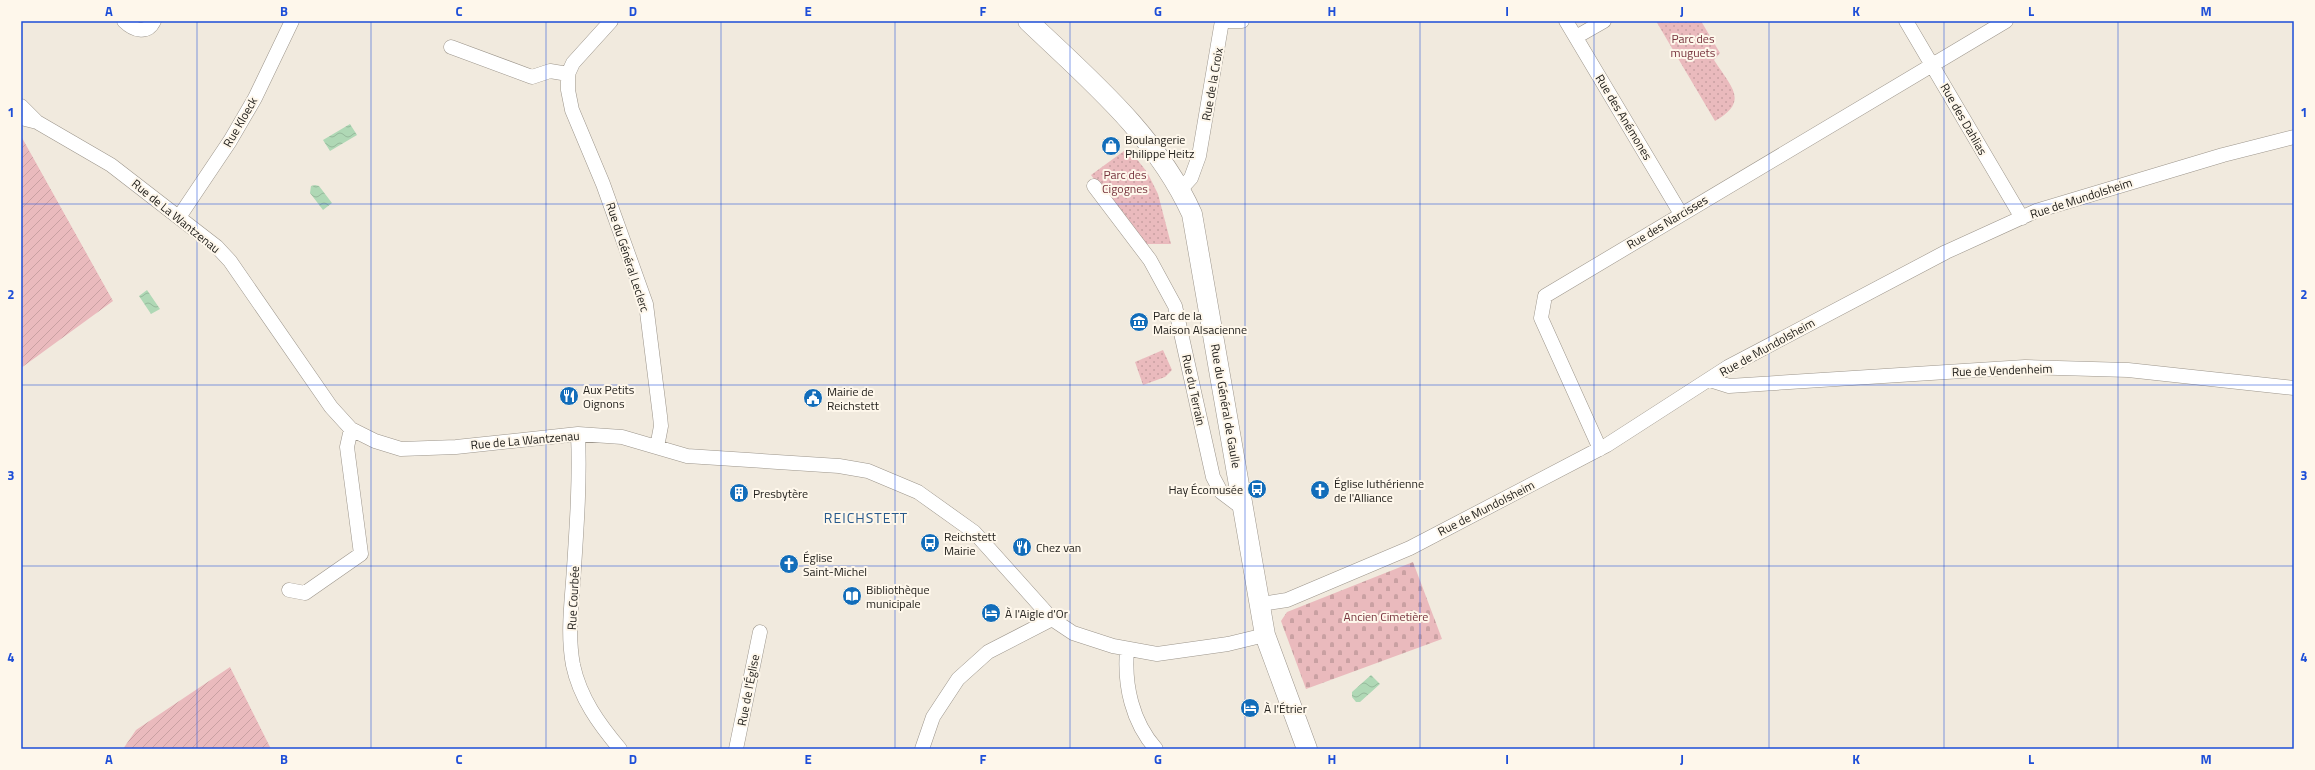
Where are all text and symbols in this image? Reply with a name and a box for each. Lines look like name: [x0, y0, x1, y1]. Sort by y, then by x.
text: A: [105, 1, 113, 21]
text: B: [280, 1, 288, 21]
text: C: [455, 1, 463, 21]
text: D: [629, 1, 637, 21]
text: E: [804, 1, 812, 21]
text: F: [980, 1, 987, 21]
text: G: [1154, 1, 1162, 21]
text: H: [1328, 1, 1336, 21]
text: I: [1505, 1, 1509, 21]
text: J: [1680, 1, 1684, 21]
text: K: [1852, 1, 1860, 21]
text: L: [2028, 1, 2034, 21]
text: M: [2200, 1, 2212, 21]
park label: Parc des muguets: [1671, 29, 1716, 62]
street label: Rue de la Croix: [1196, 45, 1228, 122]
street label: Rue des Anémones: [1591, 70, 1657, 164]
street label: Rue des Dahlias: [1936, 80, 1992, 159]
street label: Rue Kloeck: [218, 93, 262, 151]
text: 1: [7, 102, 15, 122]
text: 1: [2300, 102, 2308, 122]
place label: Boulangerie Philippe Heitz: [1125, 130, 1194, 163]
shop icon: Boulangerie Philippe Heitz: [1100, 135, 1122, 157]
park label: Parc des Cigognes: [1102, 165, 1148, 198]
street label: Rue de Mundolsheim: [2027, 172, 2135, 224]
street label: Rue de La Wantzenau: [128, 174, 224, 258]
street label: Rue des Narcisses: [1623, 190, 1712, 254]
street label: Rue du Général Leclerc: [601, 200, 655, 314]
text: 2: [7, 284, 15, 304]
text: 2: [2300, 284, 2308, 304]
place label: Parc de la Maison Alsacienne: [1153, 306, 1247, 339]
museum icon: Parc de la Maison Alsacienne: [1128, 311, 1150, 333]
street label: Rue de Mundolsheim: [1716, 313, 1818, 381]
street label: Rue du Général de Gaulle: [1206, 342, 1246, 470]
street label: Rue du Terrain: [1177, 353, 1211, 427]
street label: Rue de Vendenheim: [1951, 359, 2053, 381]
place label: Aux Petits Oignons: [583, 380, 635, 413]
place label: Mairie de Reichstett: [827, 382, 880, 415]
restaurant icon: Aux Petits Oignons: [558, 385, 580, 407]
public building icon: Mairie de Reichstett: [802, 387, 824, 409]
street label: Rue de La Wantzenau: [470, 426, 580, 454]
text: 3: [7, 465, 15, 485]
text: 3: [2300, 465, 2308, 485]
place label: Église luthérienne de l'Alliance: [1334, 474, 1424, 507]
street label: Rue de Mundolsheim: [1434, 475, 1538, 541]
bus stop icon: Hay Écomusée: [1246, 478, 1268, 500]
church icon: Église luthérienne de l'Alliance: [1309, 479, 1331, 501]
place label: Hay Écomusée: [1168, 480, 1243, 499]
building icon: Presbytère: [728, 482, 750, 504]
place label: Presbytère: [753, 484, 808, 503]
district label: REICHSTETT: [824, 507, 908, 528]
place label: Reichstett Mairie: [944, 527, 997, 560]
bus stop icon: Reichstett Mairie: [919, 532, 941, 554]
restaurant icon: Chez van: [1011, 536, 1033, 558]
place label: Chez van: [1036, 538, 1081, 557]
place label: Église Saint-Michel: [803, 548, 867, 581]
church icon: Église Saint-Michel: [778, 553, 800, 575]
street label: Rue Courbée: [562, 565, 584, 631]
place label: Bibliothèque municipale: [866, 580, 929, 613]
library icon: Bibliothèque municipale: [841, 585, 863, 607]
hotel icon: À l'Aigle d'Or: [980, 602, 1002, 624]
place label: À l'Aigle d'Or: [1005, 604, 1068, 623]
park label: Ancien Cimetière: [1344, 607, 1428, 626]
text: 4: [7, 647, 15, 667]
text: 4: [2300, 647, 2308, 667]
street label: Rue de l'Église: [732, 653, 764, 727]
hotel icon: À l'Étrier: [1239, 697, 1261, 719]
place label: À l'Étrier: [1264, 699, 1307, 718]
text: A: [105, 749, 113, 769]
text: B: [280, 749, 288, 769]
text: C: [455, 749, 463, 769]
text: D: [629, 749, 637, 769]
text: E: [804, 749, 812, 769]
text: F: [980, 749, 987, 769]
text: G: [1154, 749, 1162, 769]
text: H: [1328, 749, 1336, 769]
text: I: [1505, 749, 1509, 769]
text: J: [1680, 749, 1684, 769]
text: K: [1852, 749, 1860, 769]
text: L: [2028, 749, 2034, 769]
text: M: [2200, 749, 2212, 769]

